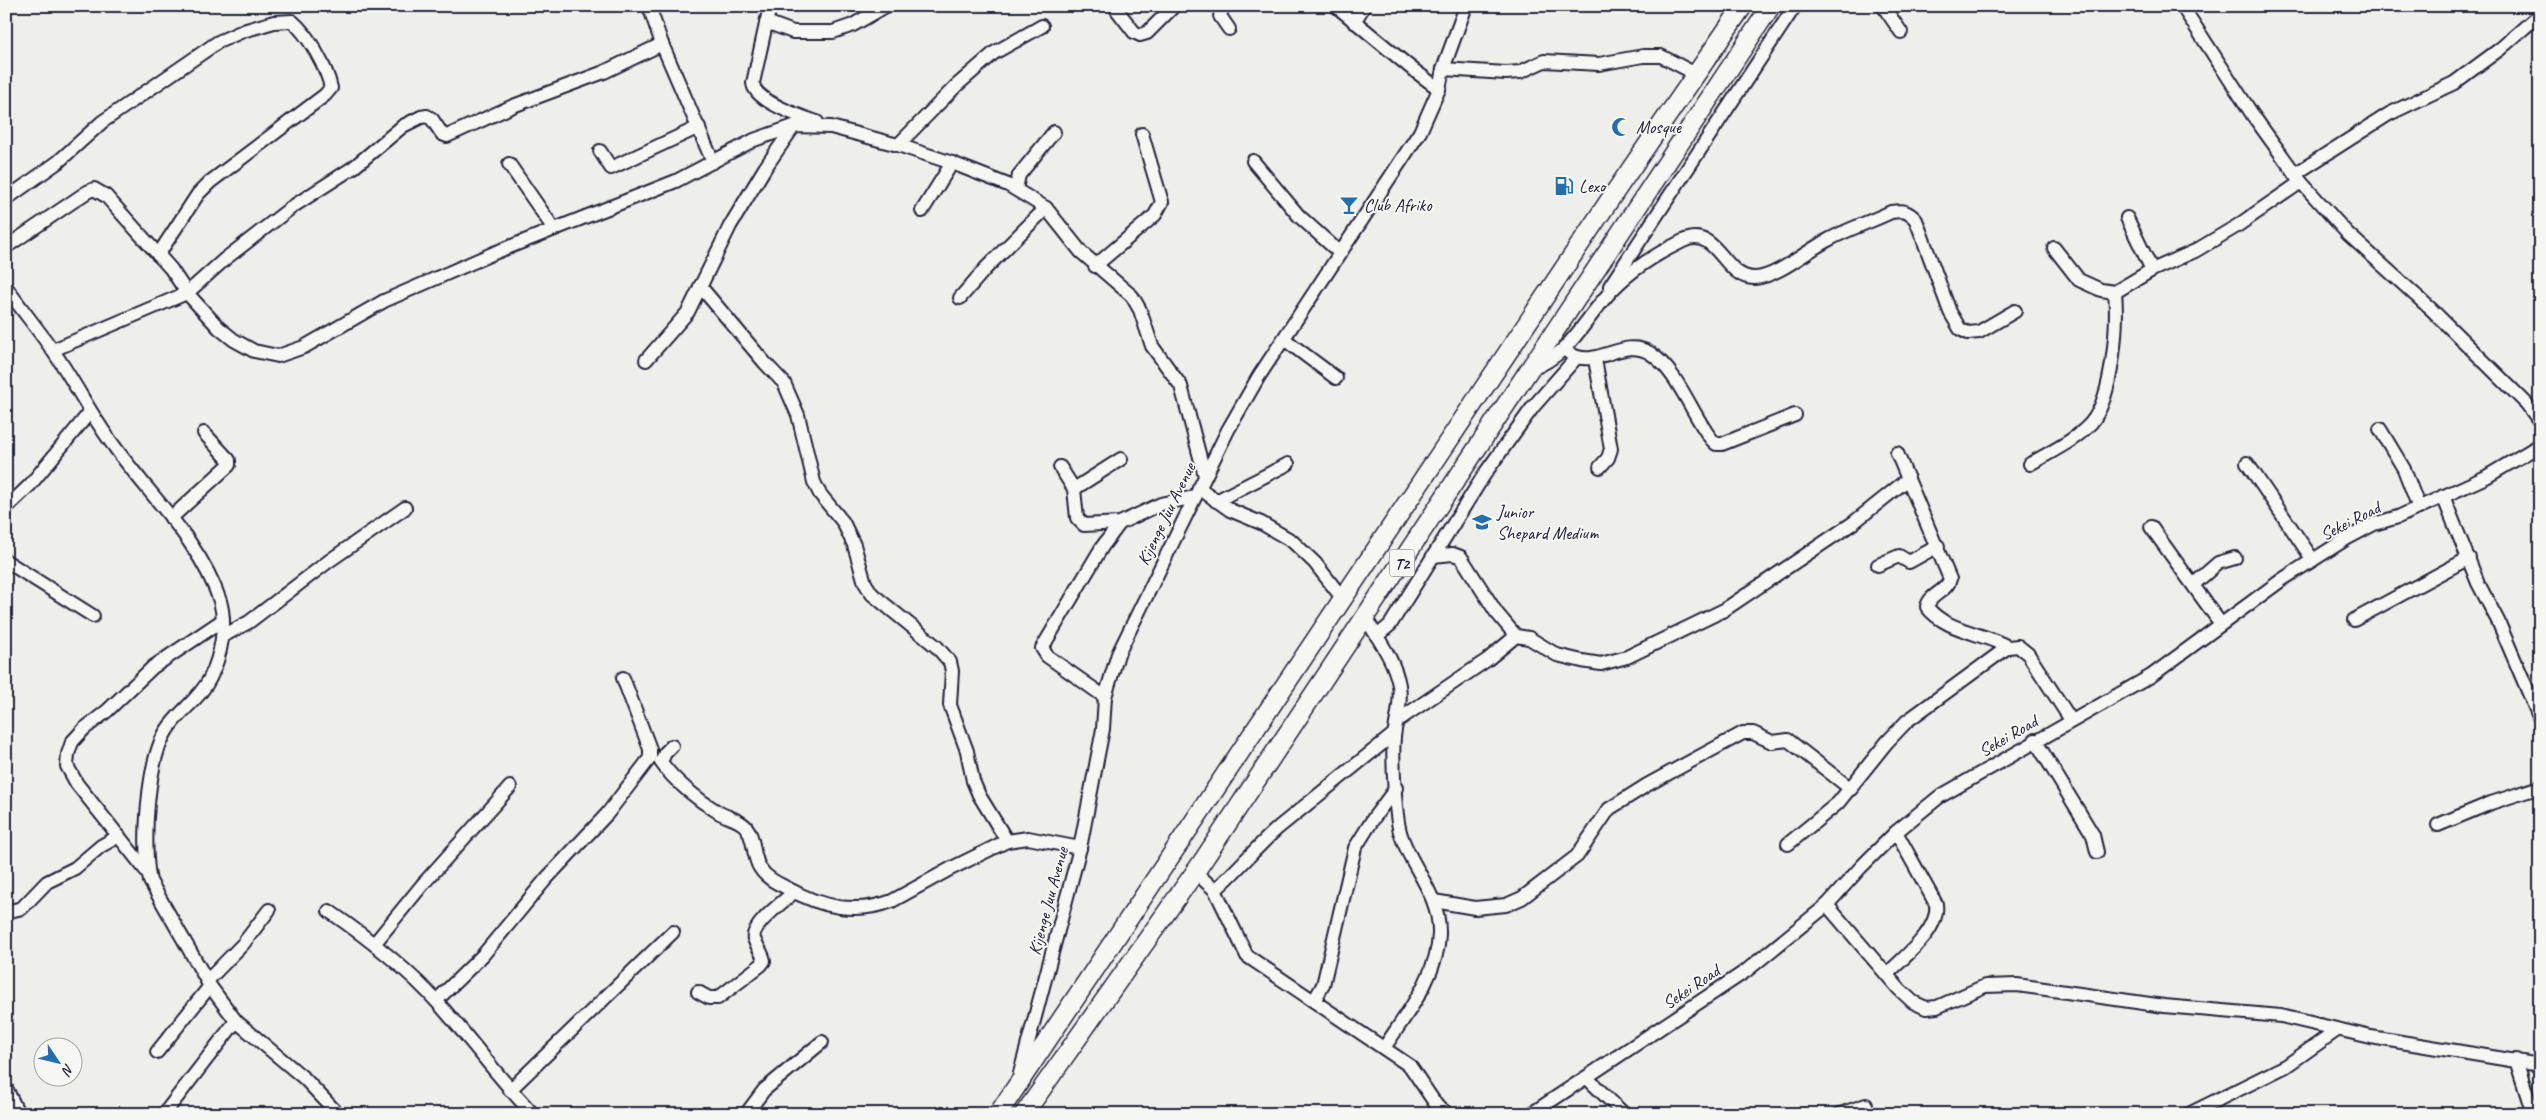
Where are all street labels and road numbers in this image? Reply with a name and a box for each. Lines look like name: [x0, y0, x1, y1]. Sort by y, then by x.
street label: Kijenge Juu Avenue: [1132, 458, 1201, 569]
street label: Sekei Road: [2316, 495, 2386, 545]
road number: T2: [1390, 550, 1414, 576]
street label: Sekei Road: [1975, 709, 2044, 762]
street label: Kijenge Juu Avenue: [1023, 843, 1073, 957]
street label: Sekei Road: [1658, 958, 1726, 1014]

